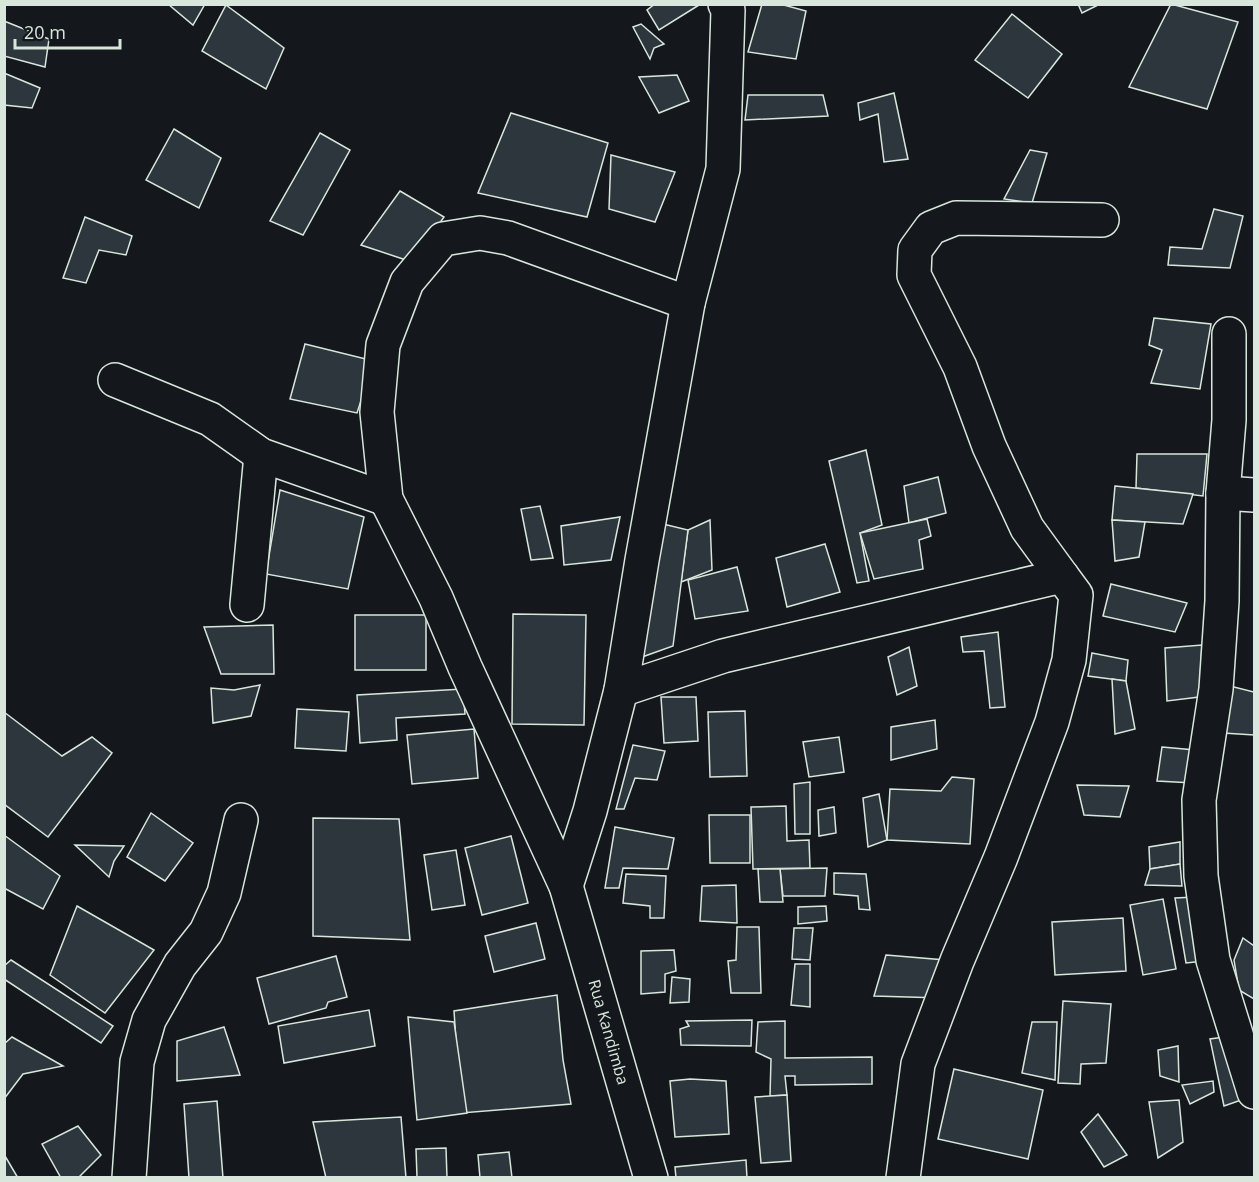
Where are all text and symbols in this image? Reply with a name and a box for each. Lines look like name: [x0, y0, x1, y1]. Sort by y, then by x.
scale bar: [15, 12, 120, 50]
text: 20 m: [24, 20, 66, 44]
street label: Rua Kandimba: [583, 977, 635, 1087]

